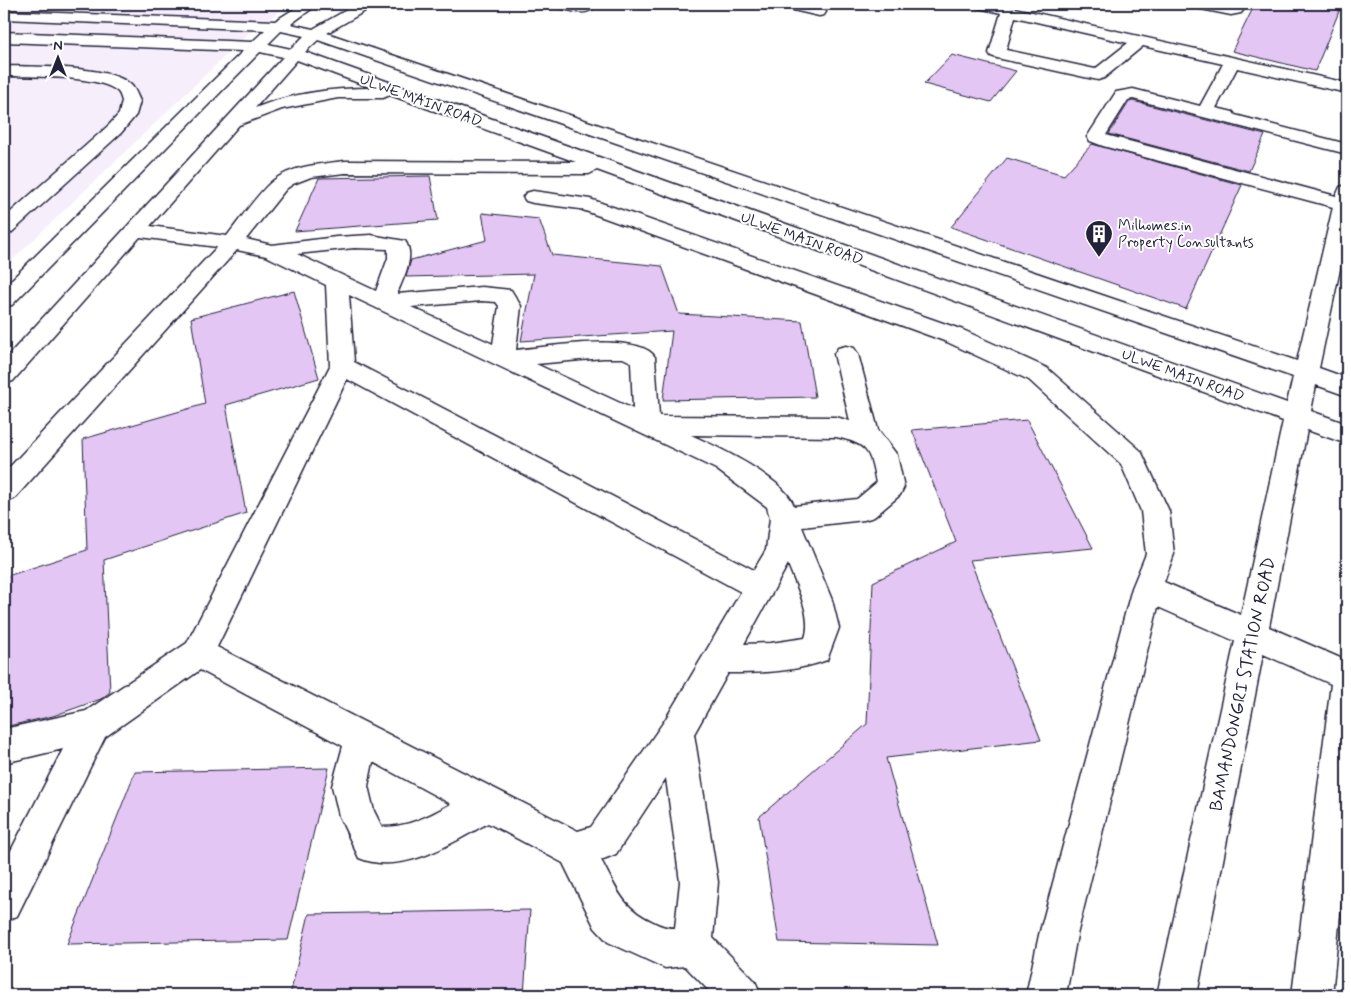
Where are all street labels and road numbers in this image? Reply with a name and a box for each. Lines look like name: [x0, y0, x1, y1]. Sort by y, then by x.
street label: ULWE MAIN ROAD: [357, 69, 485, 132]
street label: ULWE MAIN ROAD: [738, 207, 866, 270]
street label: ULWE MAIN ROAD: [1119, 344, 1247, 407]
street label: BAMANDONGRI STATION ROAD: [1204, 555, 1282, 813]

